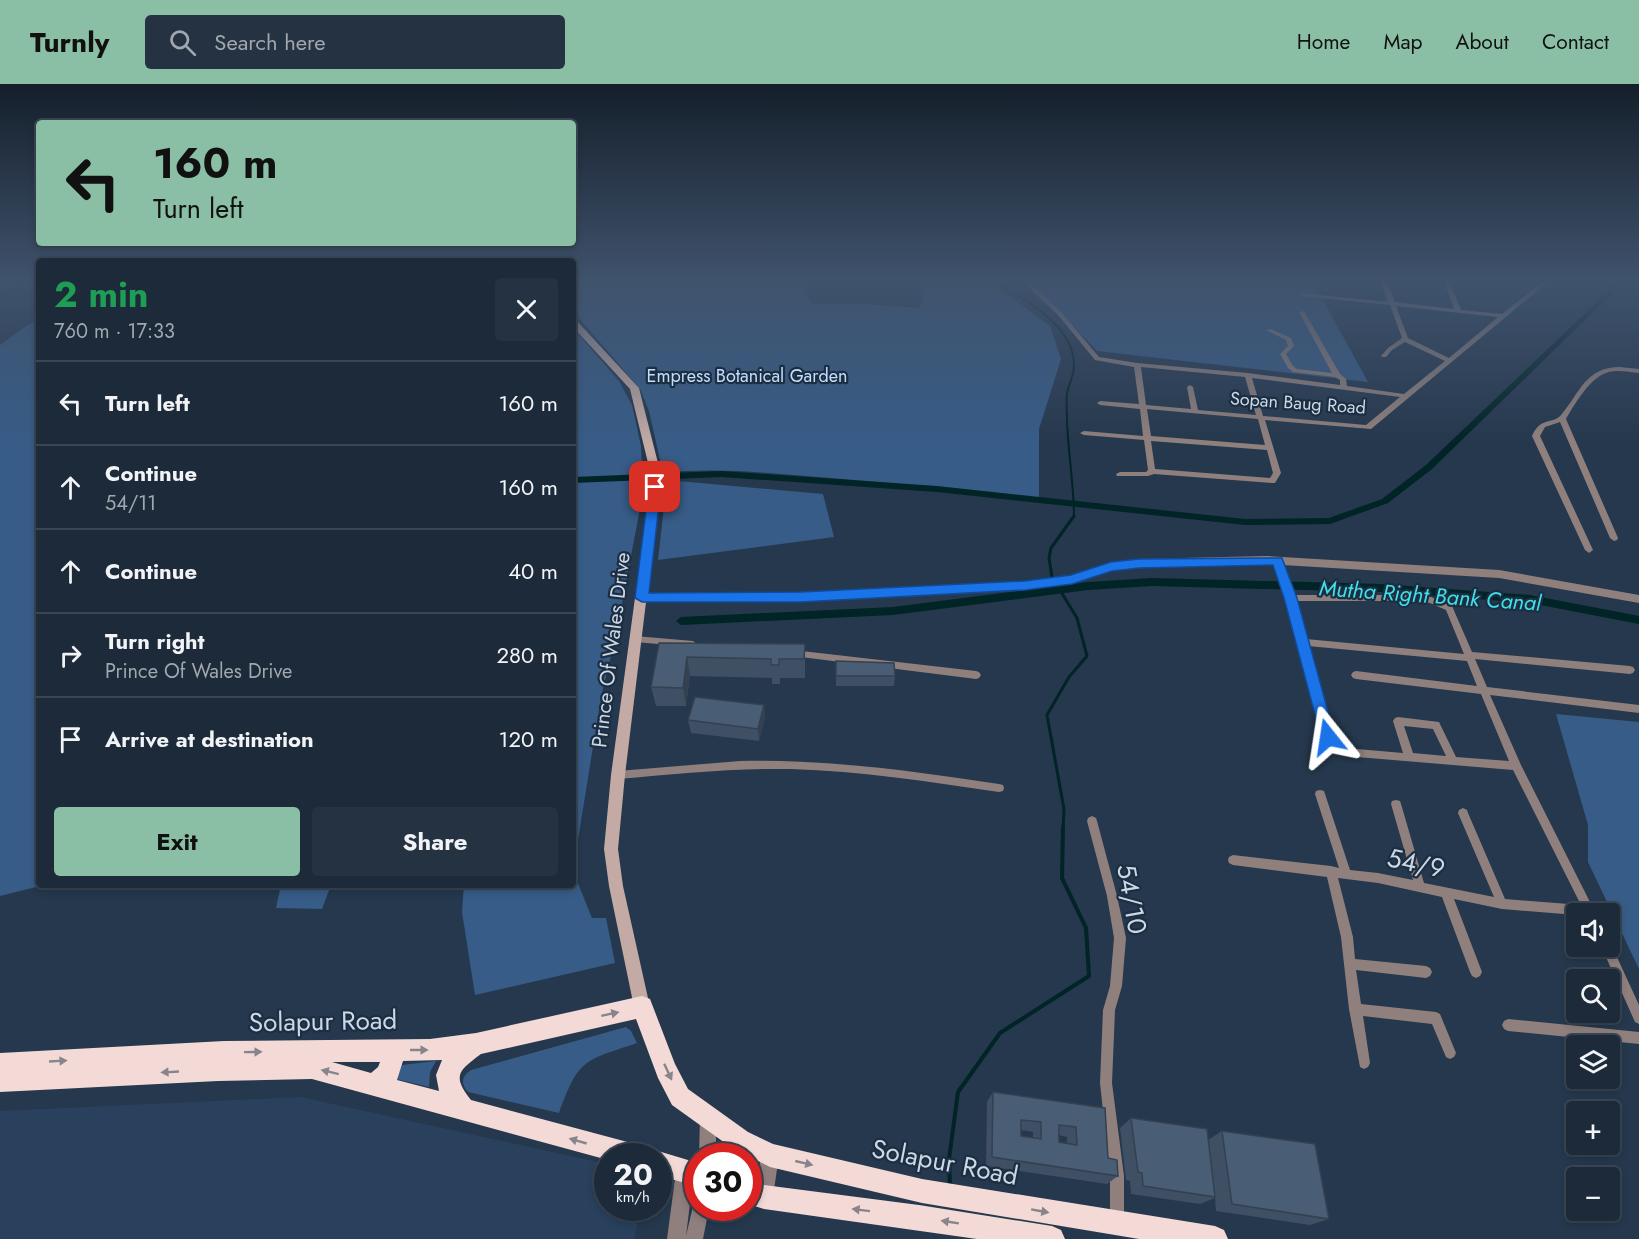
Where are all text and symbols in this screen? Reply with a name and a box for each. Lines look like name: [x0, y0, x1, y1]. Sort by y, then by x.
search box: [145, 15, 565, 69]
text: Turnly: [30, 22, 109, 63]
icon: search: [166, 26, 199, 59]
text: Search here: [214, 26, 326, 58]
text: Home: [1297, 27, 1350, 57]
text: Map: [1383, 27, 1423, 57]
text: About: [1456, 27, 1509, 57]
text: Contact: [1542, 27, 1609, 57]
text: 160 m: [153, 133, 277, 194]
icon: left: [54, 144, 132, 222]
text: Turn left: [153, 189, 243, 228]
text: 2 min: [54, 268, 149, 320]
button: close: [495, 278, 558, 341]
text: 760 m · 17:33: [54, 317, 175, 346]
park label: Empress Botanical Garden: [647, 363, 847, 389]
street label: Sopan Baug Road: [1229, 385, 1367, 421]
icon: left: [54, 387, 87, 420]
text: Turn left: [105, 387, 190, 419]
text: 160 m: [498, 387, 558, 419]
text: Continue: [105, 457, 197, 489]
pin: [629, 461, 680, 512]
icon: arrive: [638, 470, 671, 503]
icon: ahead: [54, 471, 87, 504]
text: 160 m: [498, 471, 558, 503]
text: 54/11: [105, 489, 156, 518]
street label: Prince Of Wales Drive: [584, 550, 638, 749]
icon: ahead: [54, 555, 87, 588]
text: Continue: [105, 555, 197, 587]
text: 40 m: [508, 555, 558, 587]
water label: Mutha Right Bank Canal: [1318, 571, 1543, 619]
text: Turn right: [105, 625, 205, 657]
icon: right: [54, 639, 87, 672]
text: 280 m: [497, 639, 558, 671]
text: Prince Of Wales Drive: [105, 657, 292, 686]
position arrow: [1296, 705, 1360, 769]
icon: arrive: [54, 723, 87, 756]
text: Arrive at destination: [105, 723, 314, 755]
text: 120 m: [499, 723, 558, 755]
button: Exit: [54, 807, 300, 876]
button: Share: [312, 807, 558, 876]
street label: 54/9: [1384, 838, 1448, 888]
street label: 54/10: [1107, 861, 1157, 937]
map controls: [1566, 903, 1620, 1221]
button: sound: [1566, 903, 1620, 957]
button: search: [1566, 969, 1620, 1023]
street label: Solapur Road: [249, 1001, 397, 1041]
one-way arrow: [601, 1009, 620, 1018]
button: layers: [1566, 1035, 1620, 1089]
one-way arrow: [409, 1045, 428, 1055]
one-way arrow: [244, 1047, 263, 1057]
one-way arrow: [49, 1056, 68, 1065]
one-way arrow: [663, 1063, 672, 1080]
one-way arrow: [320, 1067, 338, 1076]
one-way arrow: [161, 1068, 180, 1077]
button: +: [1566, 1101, 1620, 1155]
street label: Solapur Road: [869, 1129, 1021, 1195]
one-way arrow: [569, 1136, 587, 1145]
speed limit sign: 30: [684, 1143, 762, 1221]
text: 20: [613, 1153, 653, 1196]
one-way arrow: [795, 1158, 813, 1168]
button: −: [1566, 1167, 1620, 1221]
text: km/h: [616, 1186, 650, 1208]
one-way arrow: [852, 1205, 871, 1214]
one-way arrow: [1031, 1207, 1050, 1216]
one-way arrow: [941, 1218, 960, 1227]

